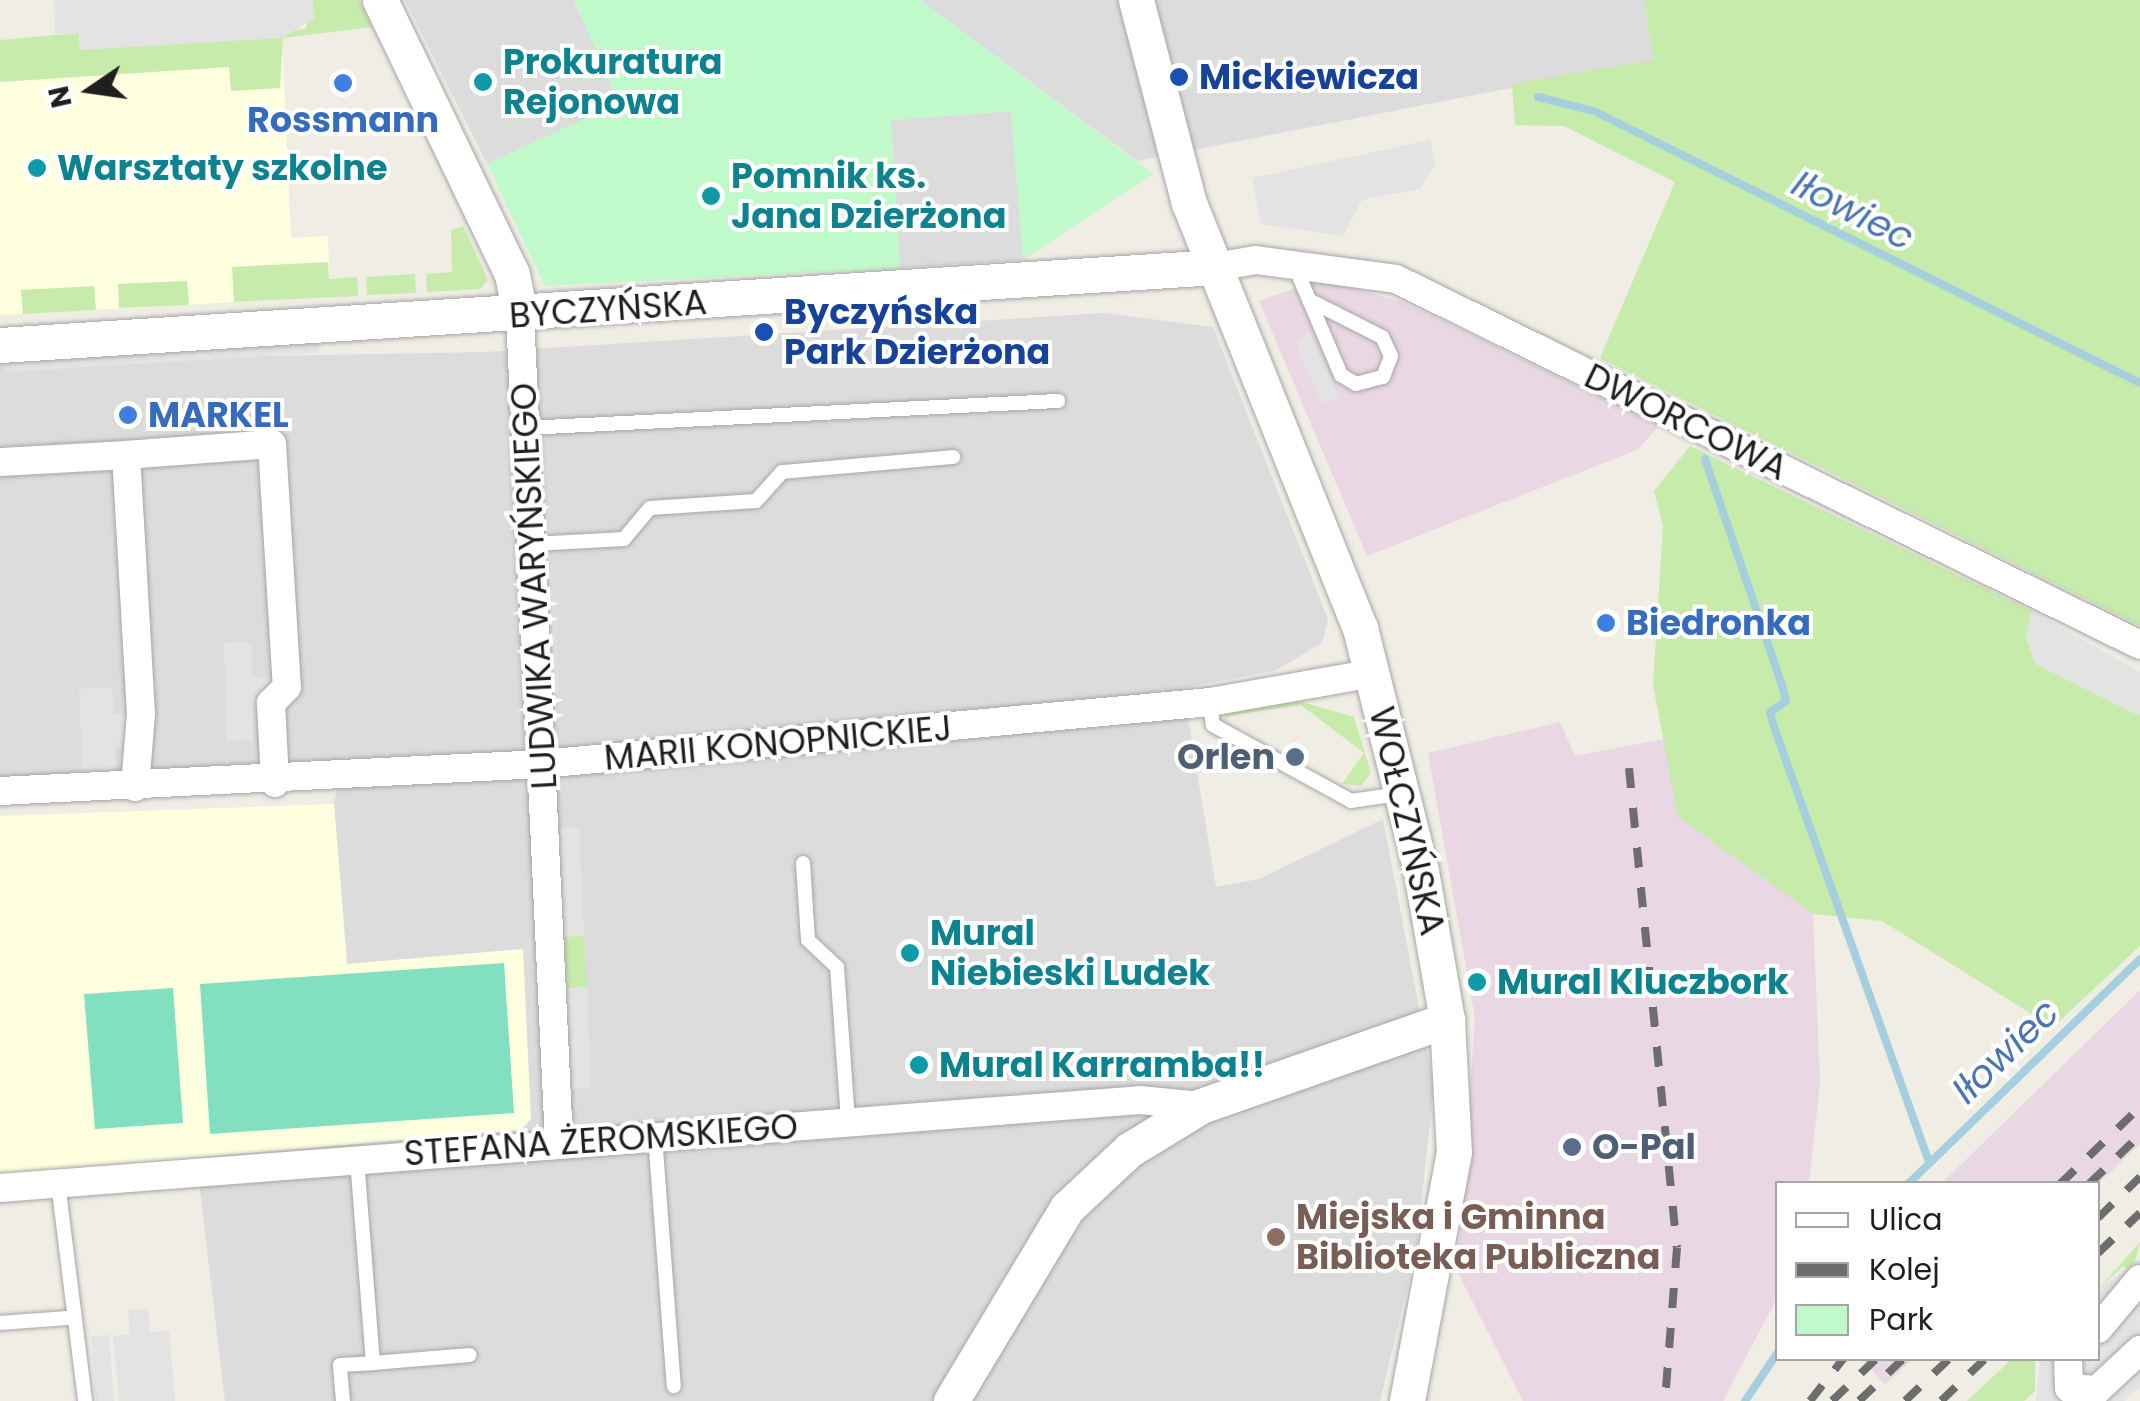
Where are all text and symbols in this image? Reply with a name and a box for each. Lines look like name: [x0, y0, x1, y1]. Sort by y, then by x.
north arrow: [40, 40, 140, 140]
place label: Prokuratura Rejonowa: [503, 41, 723, 123]
place label: Mickiewicza: [1199, 56, 1419, 98]
marker: Mickiewicza: [1168, 66, 1190, 88]
marker: Prokuratura Rejonowa: [472, 71, 494, 93]
marker: Rossmann: [332, 72, 354, 94]
text: N: [39, 82, 82, 112]
place label: Rossmann: [247, 99, 439, 141]
place label: Warsztaty szkolne: [57, 147, 387, 189]
place label: Pomnik ks. Jana Dzierżona: [731, 155, 1006, 237]
marker: Warsztaty szkolne: [26, 157, 48, 179]
water label: Iłowiec: [1785, 160, 1921, 260]
marker: Pomnik ks. Jana Dzierżona: [700, 185, 722, 207]
street label: BYCZYŃSKA: [508, 281, 708, 337]
place label: Byczyńska Park Dzierżona: [784, 291, 1050, 373]
marker: Byczyńska Park Dzierżona: [753, 321, 775, 343]
street label: DWORCOWA: [1578, 355, 1794, 489]
street label: LUDWIKA WARYŃSKIEGO: [502, 382, 566, 790]
place label: MARKEL: [148, 394, 289, 436]
marker: MARKEL: [117, 404, 139, 426]
place label: Biedronka: [1626, 602, 1811, 644]
marker: Biedronka: [1595, 612, 1617, 634]
street label: WOŁCZYŃSKA: [1360, 703, 1454, 939]
street label: MARII KONOPNICKIEJ: [602, 707, 954, 779]
place label: Orlen: [1177, 736, 1275, 778]
marker: Orlen: [1284, 746, 1306, 768]
place label: Mural Niebieski Ludek: [930, 912, 1210, 994]
marker: Mural Niebieski Ludek: [899, 942, 921, 964]
place label: Mural Kluczbork: [1497, 961, 1789, 1003]
marker: Mural Kluczbork: [1466, 971, 1488, 993]
water label: Iłowiec: [1942, 989, 2068, 1113]
place label: Mural Karramba!!: [939, 1044, 1265, 1086]
marker: Mural Karramba!!: [908, 1054, 930, 1076]
street label: STEFANA ŻEROMSKIEGO: [403, 1105, 799, 1175]
place label: O-Pal: [1592, 1126, 1696, 1168]
marker: O-Pal: [1561, 1136, 1583, 1158]
legend: [1775, 1181, 2100, 1361]
place label: Miejska i Gminna Biblioteka Publiczna: [1296, 1196, 1660, 1278]
text: Ulica: [1869, 1198, 1943, 1241]
marker: Miejska i Gminna Biblioteka Publiczna: [1265, 1226, 1287, 1248]
text: Kolej: [1869, 1248, 1940, 1291]
text: Park: [1869, 1298, 1933, 1341]

